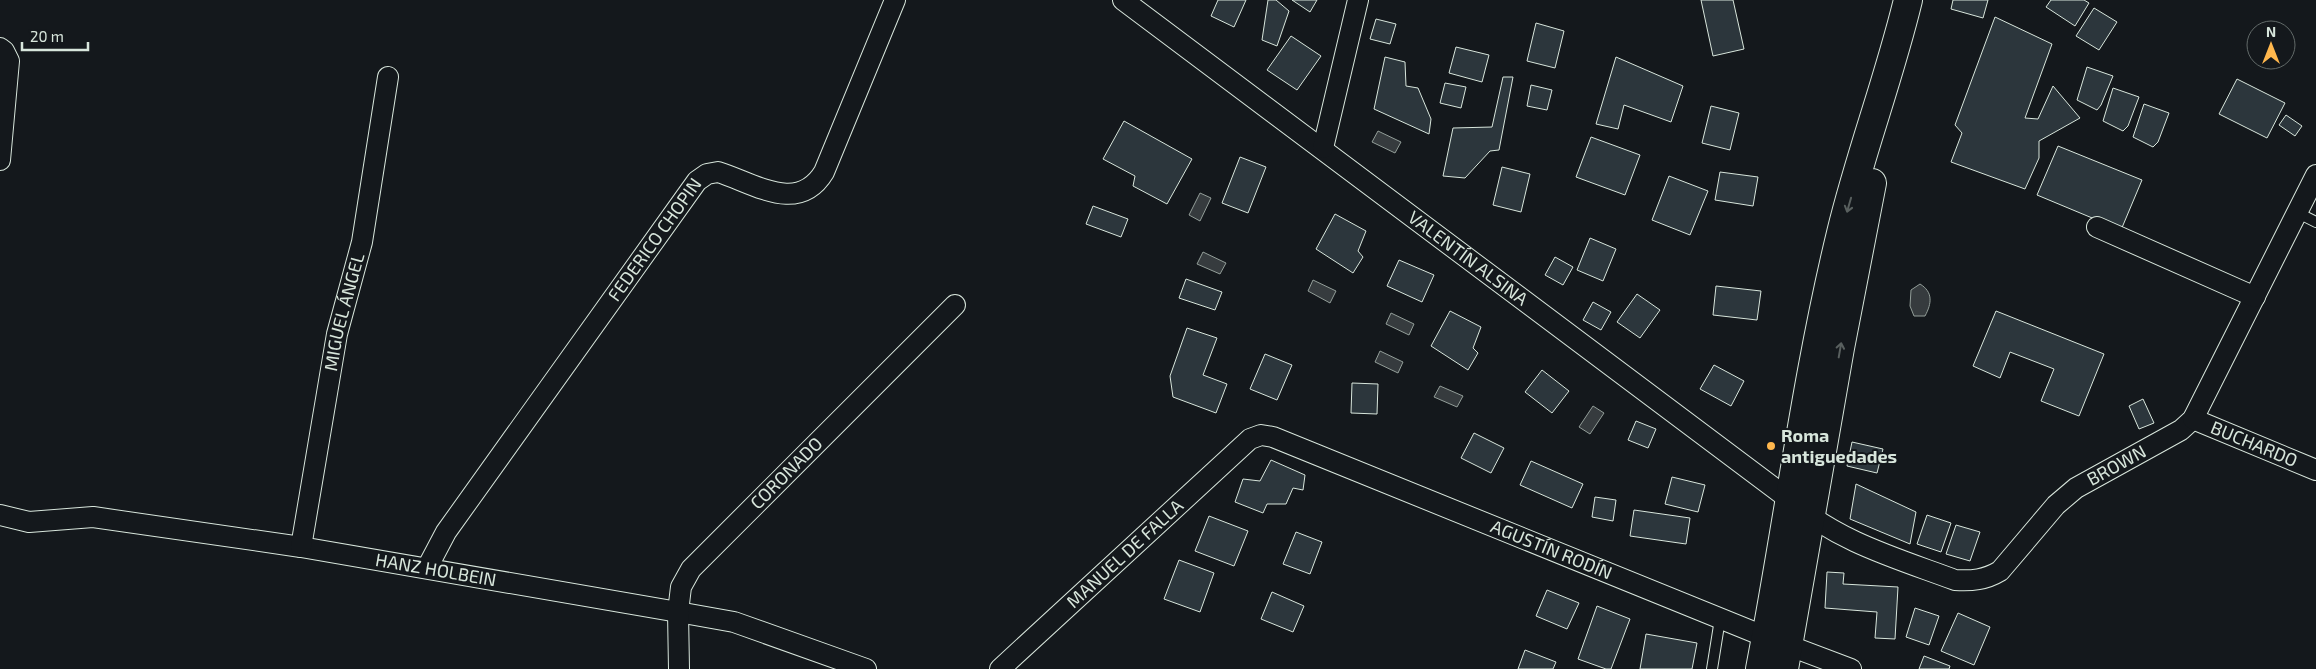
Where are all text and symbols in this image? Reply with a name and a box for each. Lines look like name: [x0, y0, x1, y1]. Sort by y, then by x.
scale bar: [22, 20, 89, 52]
north arrow: [2246, 20, 2296, 70]
text: N: [2266, 23, 2276, 40]
text: 20 m: [30, 27, 64, 45]
street label: FEDERICO CHOPIN: [603, 173, 706, 305]
one-way arrow: [1844, 197, 1853, 213]
street label: VALENTÍN ALSINA: [1404, 206, 1533, 310]
street label: MIGUEL ÁNGEL: [319, 250, 369, 373]
one-way arrow: [1836, 342, 1845, 358]
street label: BUCHARDO: [2208, 416, 2301, 471]
place label: Roma antiguedades: [1781, 424, 1897, 467]
street label: CORONADO: [745, 432, 827, 513]
marker: Roma antiguedades: [1765, 440, 1777, 452]
street label: BROWN: [2083, 440, 2150, 490]
street label: MANUEL DE FALLA: [1062, 494, 1188, 612]
street label: AGUSTÍN RODÍN: [1488, 515, 1616, 583]
street label: HANZ HOLBEIN: [374, 548, 498, 590]

